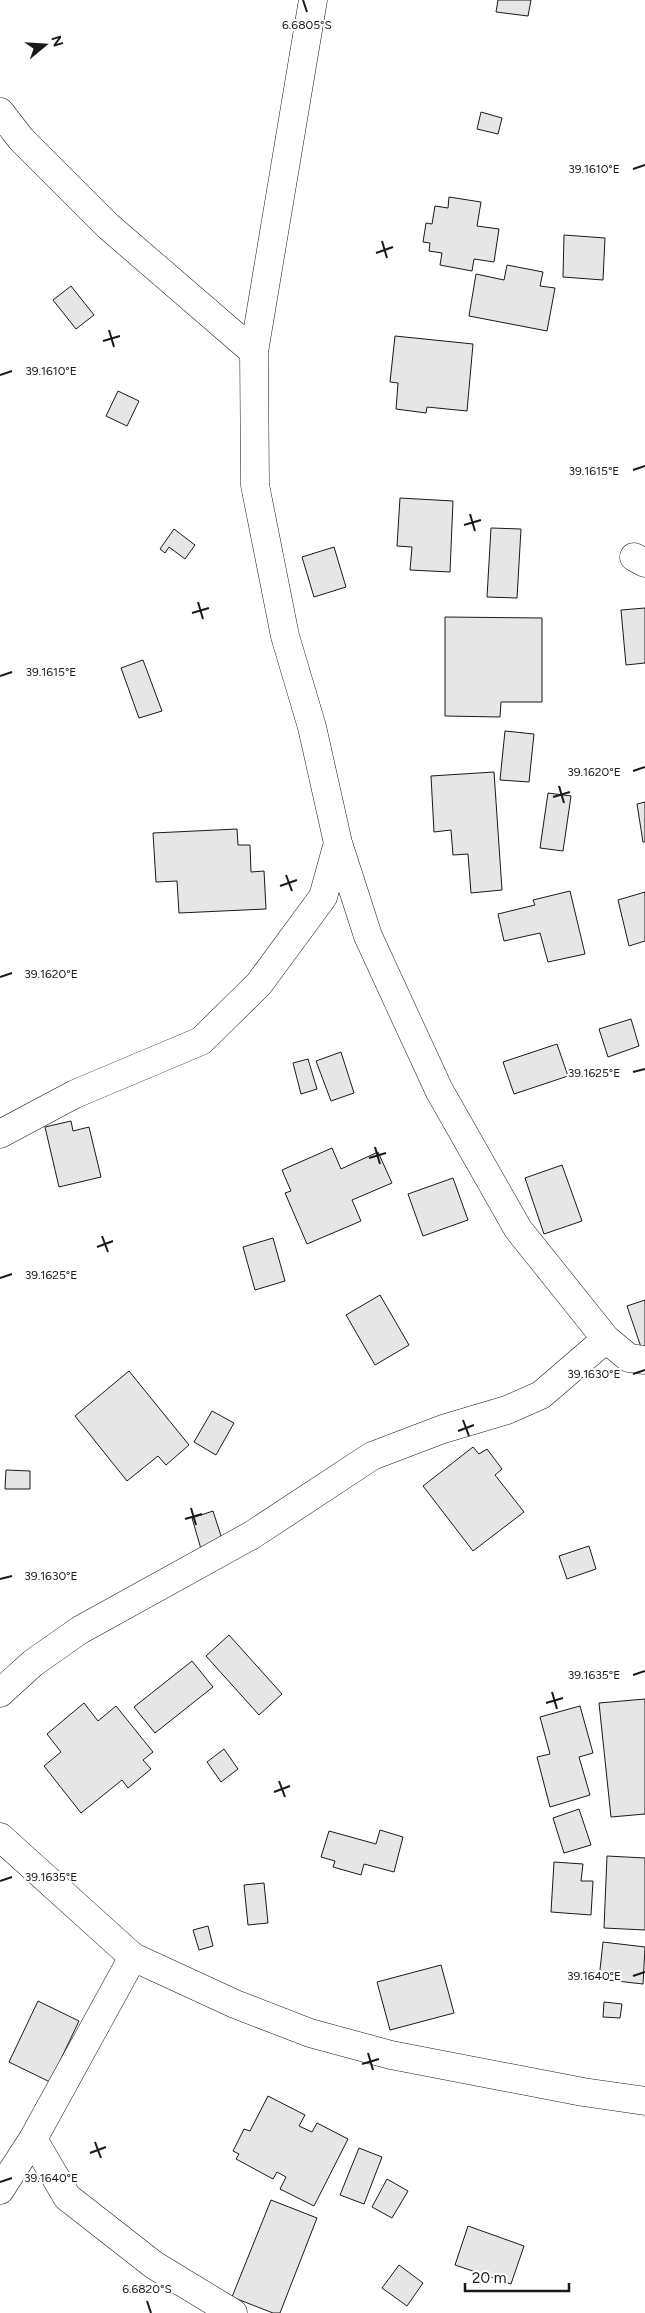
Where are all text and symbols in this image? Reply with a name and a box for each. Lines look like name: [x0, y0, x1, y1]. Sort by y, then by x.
text: 6.6805°S: [282, 18, 332, 32]
north arrow: [20, 20, 70, 70]
text: N: [47, 33, 67, 49]
text: 39.1610°E: [568, 162, 620, 176]
text: 39.1610°E: [25, 364, 77, 378]
text: 39.1615°E: [569, 464, 619, 478]
text: 39.1615°E: [26, 665, 76, 679]
text: 39.1620°E: [567, 765, 621, 779]
text: 39.1620°E: [24, 967, 78, 981]
text: 39.1625°E: [568, 1066, 620, 1080]
text: 39.1625°E: [25, 1268, 77, 1282]
text: 39.1630°E: [567, 1367, 621, 1381]
text: 39.1630°E: [24, 1569, 78, 1583]
text: 39.1635°E: [568, 1668, 620, 1682]
text: 39.1635°E: [25, 1870, 77, 1884]
text: 39.1640°E: [567, 1969, 621, 1983]
text: 39.1640°E: [24, 2171, 78, 2185]
scale bar: [465, 2260, 569, 2292]
text: 20 m: [472, 2269, 506, 2287]
text: 6.6820°S: [122, 2282, 172, 2296]

